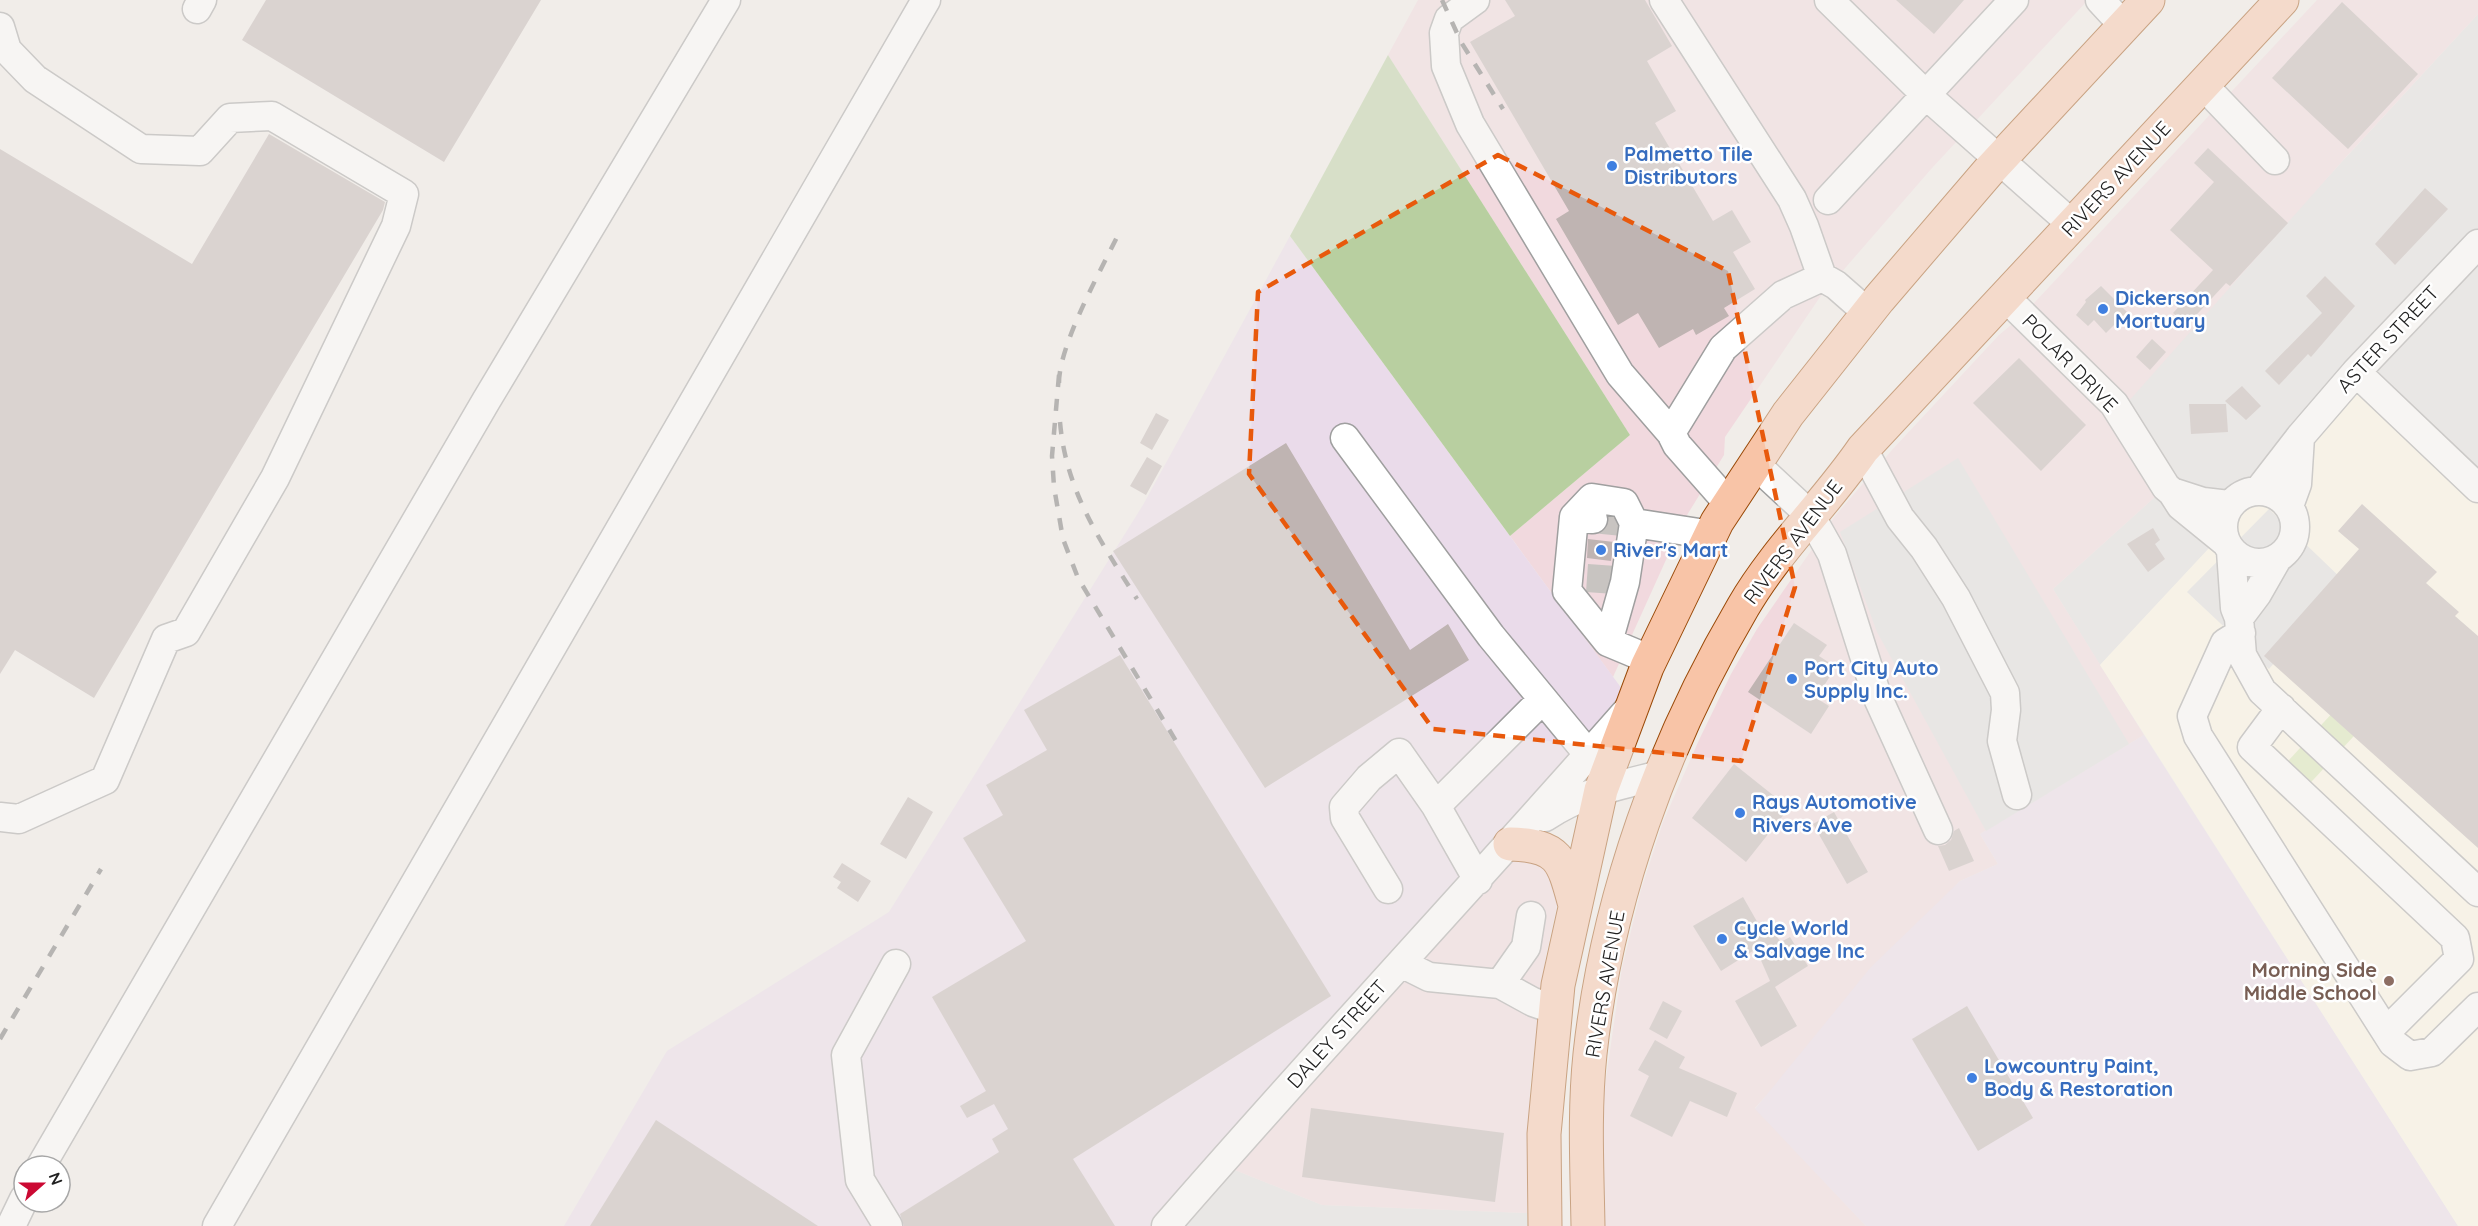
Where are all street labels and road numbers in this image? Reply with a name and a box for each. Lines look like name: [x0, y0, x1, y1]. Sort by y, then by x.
street label: RIVERS AVENUE: [2056, 116, 2176, 242]
street label: ASTER STREET: [2331, 280, 2444, 398]
street label: POLAR DRIVE: [2017, 308, 2124, 417]
street label: RIVERS AVENUE: [1738, 475, 1847, 609]
street label: RIVERS AVENUE: [1579, 908, 1630, 1060]
street label: DALEY STREET: [1281, 974, 1392, 1093]

